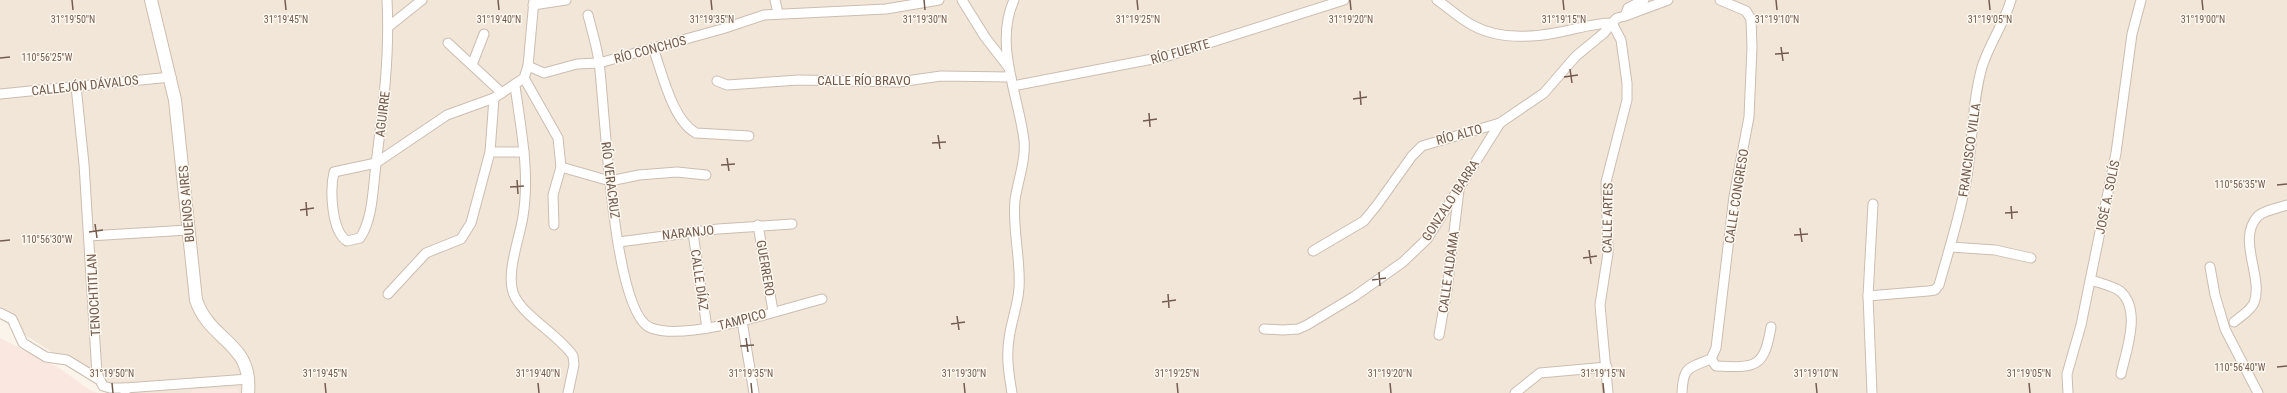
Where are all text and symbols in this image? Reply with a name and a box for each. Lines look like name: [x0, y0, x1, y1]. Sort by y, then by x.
text: 31°19'50"N: [51, 14, 95, 25]
text: 31°19'45"N: [264, 14, 308, 25]
text: 31°19'40"N: [477, 14, 521, 25]
text: 31°19'35"N: [690, 14, 734, 25]
text: 31°19'30"N: [903, 14, 947, 25]
text: 31°19'25"N: [1116, 14, 1160, 25]
text: 31°19'20"N: [1329, 14, 1373, 25]
text: 31°19'15"N: [1542, 14, 1586, 25]
text: 31°19'10"N: [1755, 14, 1799, 25]
text: 31°19'05"N: [1968, 14, 2012, 25]
text: 31°19'00"N: [2181, 14, 2225, 25]
street label: RÍO CONCHOS: [612, 33, 688, 66]
street label: RÍO FUERTE: [1149, 36, 1211, 67]
text: 110°56'25"W: [22, 52, 73, 63]
street label: CALLEJÓN DÁVALOS: [31, 72, 140, 99]
street label: CALLE RÍO BRAVO: [817, 73, 911, 88]
street label: AGUIRRE: [372, 90, 393, 138]
street label: FRANCISCO VILLA: [1955, 102, 1984, 198]
street label: RÍO ALTO: [1434, 121, 1484, 148]
street label: RÍO VERACRUZ: [598, 141, 623, 220]
street label: CALLE CONGRESO: [1722, 148, 1751, 244]
street label: GONZALO IBARRA: [1419, 157, 1482, 244]
street label: JOSÉ A. SOLÍS: [2092, 159, 2123, 235]
street label: BUENOS AIRES: [176, 165, 197, 243]
text: 110°56'35"W: [2215, 179, 2266, 190]
street label: CALLE ARTES: [1599, 182, 1616, 253]
street label: NARANJO: [661, 222, 715, 243]
street label: CALLE ALDAMA: [1435, 230, 1462, 314]
text: 110°56'30"W: [22, 234, 73, 245]
street label: GUERRERO: [753, 239, 778, 297]
street label: CALLE DÍAZ: [688, 248, 711, 312]
street label: TENOCHTITLAN: [84, 253, 103, 337]
street label: TAMPICO: [716, 306, 768, 333]
text: 110°56'40"W: [2215, 362, 2266, 373]
text: 31°19'50"N: [90, 368, 134, 379]
text: 31°19'45"N: [303, 368, 347, 379]
text: 31°19'40"N: [516, 368, 560, 379]
text: 31°19'35"N: [729, 368, 773, 379]
text: 31°19'30"N: [942, 368, 986, 379]
text: 31°19'25"N: [1155, 368, 1199, 379]
text: 31°19'20"N: [1368, 368, 1412, 379]
text: 31°19'15"N: [1581, 368, 1625, 379]
text: 31°19'10"N: [1794, 368, 1838, 379]
text: 31°19'05"N: [2007, 368, 2051, 379]

